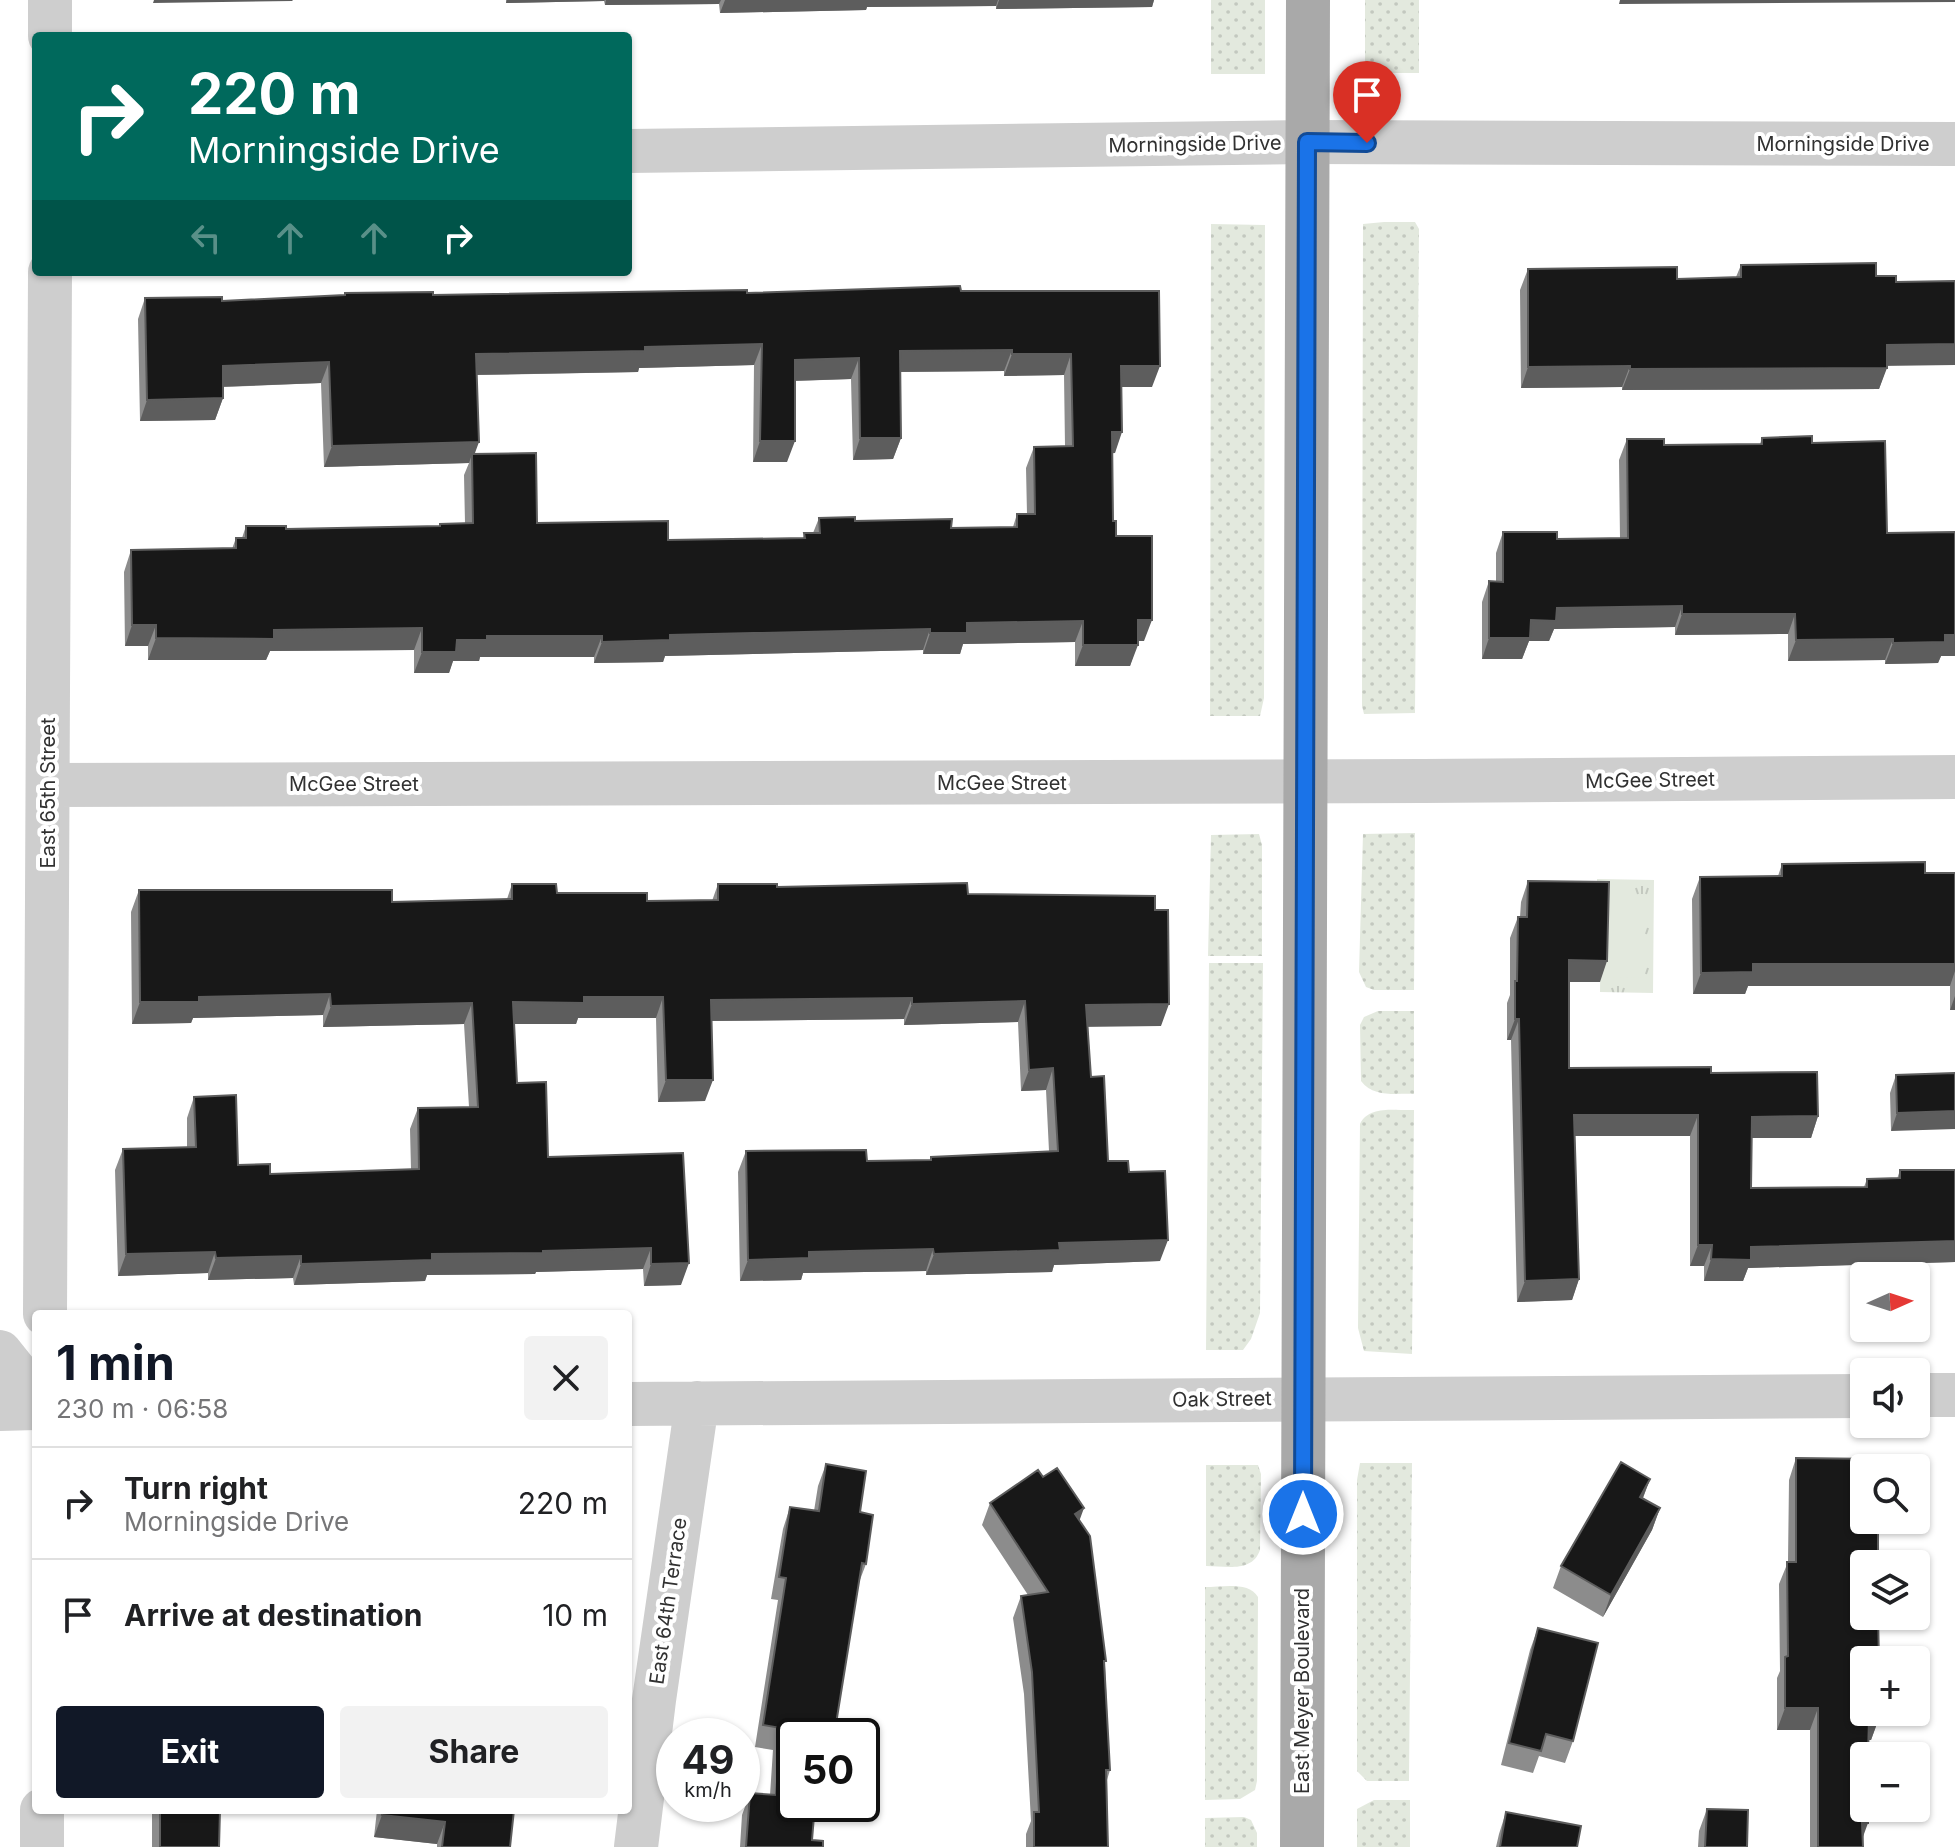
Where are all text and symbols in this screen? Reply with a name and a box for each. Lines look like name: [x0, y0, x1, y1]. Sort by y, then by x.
text: 220 m: [188, 60, 361, 128]
pin: [1333, 61, 1401, 143]
icon: right: [56, 64, 160, 168]
icon: arrive: [1345, 73, 1389, 117]
text: Morningside Drive: [188, 128, 500, 172]
street label: Morningside Drive: [1108, 130, 1282, 158]
street label: Morningside Drive: [1756, 132, 1930, 156]
icon: left: [184, 216, 228, 260]
icon: ahead: [268, 216, 312, 260]
icon: ahead: [352, 216, 396, 260]
icon: right: [436, 216, 480, 260]
street label: East 65th Street: [36, 717, 60, 868]
street label: McGee Street: [1585, 767, 1716, 793]
street label: McGee Street: [937, 771, 1067, 795]
street label: McGee Street: [289, 772, 419, 796]
north arrow: [1850, 1262, 1930, 1342]
map controls: [1850, 1262, 1930, 1822]
text: 1 min: [56, 1333, 175, 1392]
button: close: [524, 1336, 608, 1420]
button: sound: [1850, 1358, 1930, 1438]
street label: Oak Street: [1172, 1386, 1272, 1412]
text: 230 m · 06:58: [56, 1393, 228, 1424]
button: search: [1850, 1454, 1930, 1534]
text: Turn right: [124, 1470, 268, 1506]
position arrow: [1261, 1472, 1345, 1556]
icon: right: [56, 1481, 100, 1525]
text: 220 m: [518, 1485, 608, 1521]
text: Morningside Drive: [124, 1506, 349, 1537]
street label: East 64th Terrace: [644, 1516, 692, 1686]
button: layers: [1850, 1550, 1930, 1630]
street label: East Meyer Boulevard: [1290, 1588, 1314, 1794]
icon: arrive: [56, 1593, 100, 1637]
text: Arrive at destination: [124, 1597, 422, 1633]
text: 10 m: [542, 1597, 608, 1633]
button: +: [1850, 1646, 1930, 1726]
button: Exit: [56, 1706, 324, 1798]
button: Share: [340, 1706, 608, 1798]
speed limit sign: 50: [776, 1718, 880, 1822]
text: 49: [681, 1735, 735, 1784]
button: −: [1850, 1742, 1930, 1822]
text: km/h: [684, 1778, 732, 1802]

